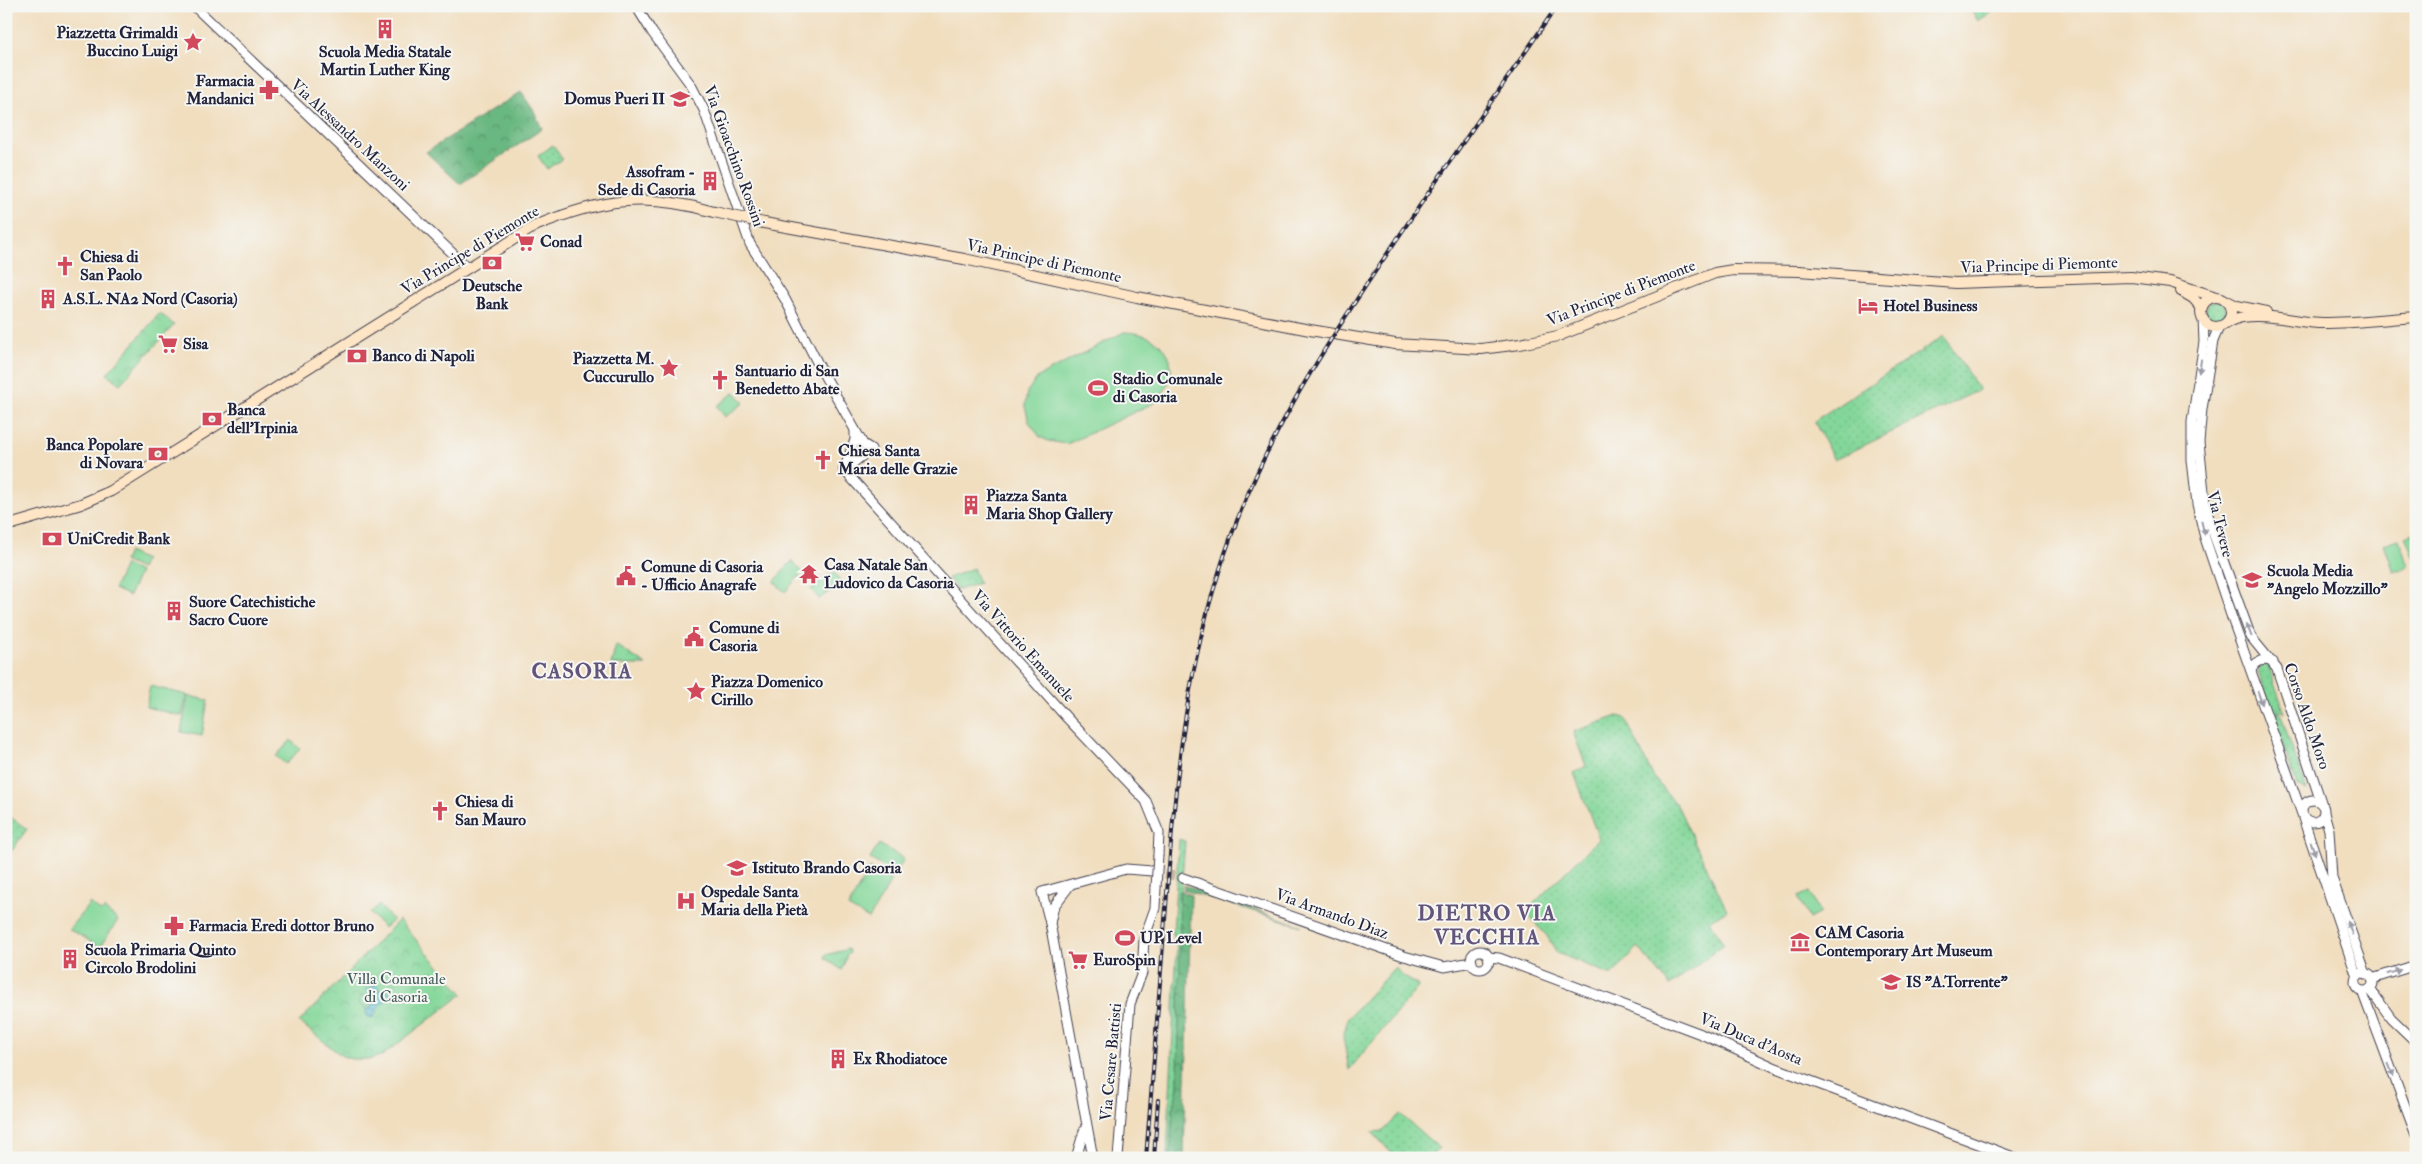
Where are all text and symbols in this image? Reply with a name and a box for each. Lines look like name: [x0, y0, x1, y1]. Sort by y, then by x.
building icon: Scuola Media Statale Martin Luther King: [374, 18, 396, 40]
place label: Piazzetta Grimaldi Buccino Luigi: [57, 23, 179, 62]
place icon: Piazzetta Grimaldi Buccino Luigi: [182, 31, 204, 53]
place label: Scuola Media Statale Martin Luther King: [319, 42, 452, 81]
place label: Farmacia Mandanici: [185, 71, 255, 109]
street label: Via Alessandro Manzoni: [286, 75, 414, 195]
pharmacy icon: Farmacia Mandanici: [258, 79, 280, 101]
street label: Via Gioacchino Rossini: [699, 83, 769, 229]
school or university icon: Domus Pueri II: [669, 88, 691, 110]
place label: Domus Pueri II: [564, 89, 666, 109]
place label: Assofram - Sede di Casoria: [598, 162, 695, 200]
building icon: Assofram - Sede di Casoria: [699, 170, 721, 192]
street label: Via Principe di Piemonte: [397, 201, 544, 300]
supermarket icon: Conad: [514, 231, 536, 253]
place label: Conad: [540, 232, 582, 252]
street label: Via Principe di Piemonte: [965, 235, 1123, 288]
place label: Chiesa di San Paolo: [80, 247, 142, 285]
bank icon: Deutsche Bank: [481, 252, 503, 274]
street label: Via Principe di Piemonte: [1960, 252, 2118, 279]
church icon: Chiesa di San Paolo: [54, 255, 76, 277]
street label: Via Principe di Piemonte: [1544, 255, 1699, 332]
place label: Deutsche Bank: [462, 276, 522, 314]
building icon: A.S.L. NA2 Nord (Casoria): [37, 288, 59, 310]
place label: A.S.L. NA2 Nord (Casoria): [62, 289, 238, 309]
hotel icon: Hotel Business: [1857, 295, 1879, 317]
place label: Hotel Business: [1883, 296, 1978, 316]
supermarket icon: Sisa: [157, 333, 179, 355]
place label: Sisa: [183, 334, 209, 354]
bank icon: Banco di Napoli: [346, 345, 368, 367]
place label: Banco di Napoli: [372, 346, 476, 367]
place label: Piazzetta M. Cuccurullo: [573, 349, 654, 387]
place icon: Piazzetta M. Cuccurullo: [658, 357, 680, 379]
one-way arrow: [2195, 359, 2203, 375]
place label: Santuario di San Benedetto Abate: [735, 361, 840, 399]
church icon: Santuario di San Benedetto Abate: [709, 369, 731, 391]
place label: Stadio Comunale di Casoria: [1113, 369, 1223, 407]
sports icon: Stadio Comunale di Casoria: [1087, 377, 1109, 399]
place label: Banca dell'Irpinia: [227, 400, 298, 439]
bank icon: Banca dell'Irpinia: [201, 408, 223, 430]
place label: Banca Popolare di Novara: [46, 435, 143, 473]
place label: Chiesa Santa Maria delle Grazie: [837, 441, 958, 479]
bank icon: Banca Popolare di Novara: [147, 443, 169, 465]
church icon: Chiesa Santa Maria delle Grazie: [812, 449, 834, 471]
place label: Piazza Santa Maria Shop Gallery: [985, 486, 1113, 525]
street label: Via Tevere: [2202, 489, 2238, 560]
building icon: Piazza Santa Maria Shop Gallery: [960, 494, 982, 516]
one-way arrow: [2199, 520, 2207, 535]
bank icon: UniCredit Bank: [41, 528, 63, 550]
place label: UniCredit Bank: [67, 529, 171, 549]
place label: Casa Natale San Ludovico da Casoria: [824, 555, 954, 593]
place label: Comune di Casoria - Ufficio Anagrafe: [641, 557, 763, 596]
place label: Scuola Media "Angelo Mozzillo": [2267, 561, 2389, 600]
temple icon: Casa Natale San Ludovico da Casoria: [798, 563, 820, 585]
public building icon: Comune di Casoria - Ufficio Anagrafe: [615, 565, 637, 587]
school or university icon: Scuola Media "Angelo Mozzillo": [2241, 569, 2263, 591]
street label: Via Vittorio Emanuele: [967, 586, 1079, 707]
place label: Suore Catechistiche Sacro Cuore: [189, 592, 316, 630]
building icon: Suore Catechistiche Sacro Cuore: [163, 600, 185, 622]
place label: Comune di Casoria: [709, 618, 780, 656]
one-way arrow: [2245, 623, 2252, 638]
public building icon: Comune di Casoria: [683, 626, 705, 648]
district label: CASORIA: [531, 658, 633, 685]
street label: Corso Aldo Moro: [2279, 660, 2335, 772]
place label: Piazza Domenico Cirillo: [711, 672, 823, 710]
place icon: Piazza Domenico Cirillo: [685, 680, 707, 702]
one-way arrow: [2256, 691, 2264, 706]
place label: Chiesa di San Mauro: [455, 792, 526, 830]
church icon: Chiesa di San Mauro: [429, 800, 451, 822]
one-way arrow: [2309, 841, 2317, 856]
school or university icon: Istituto Brando Casoria: [726, 857, 748, 879]
place label: Istituto Brando Casoria: [752, 858, 902, 878]
place label: Ospedale Santa Maria della Pietà: [700, 882, 808, 920]
street label: Via Armando Diaz: [1273, 884, 1392, 944]
hospital icon: Ospedale Santa Maria della Pietà: [675, 890, 697, 912]
district label: DIETRO VIA VECCHIA: [1418, 900, 1556, 951]
pharmacy icon: Farmacia Eredi dottor Bruno: [163, 915, 185, 937]
place label: Farmacia Eredi dottor Bruno: [189, 916, 374, 936]
one-way arrow: [2346, 920, 2354, 935]
place label: CAM Casoria Contemporary Art Museum: [1815, 923, 1993, 962]
sports icon: UP Level: [1114, 927, 1136, 949]
place label: UP Level: [1140, 928, 1203, 948]
museum icon: CAM Casoria Contemporary Art Museum: [1789, 931, 1811, 953]
place label: Scuola Primaria Quinto Circolo Brodolini: [85, 940, 236, 978]
building icon: Scuola Primaria Quinto Circolo Brodolini: [59, 948, 81, 970]
supermarket icon: EuroSpin: [1067, 949, 1089, 971]
place label: EuroSpin: [1093, 950, 1157, 971]
one-way arrow: [2387, 968, 2402, 976]
park label: Villa Comunale di Casoria: [346, 969, 446, 1007]
school or university icon: IS "A.Torrente": [1880, 971, 1902, 993]
place label: IS "A.Torrente": [1906, 972, 2008, 992]
street label: Via Cesare Battisti: [1096, 1002, 1126, 1122]
street label: Via Duca d'Aosta: [1697, 1008, 1806, 1070]
building icon: Ex Rhodiatoce: [827, 1048, 849, 1070]
place label: Ex Rhodiatoce: [853, 1049, 948, 1069]
one-way arrow: [2387, 1063, 2395, 1078]

